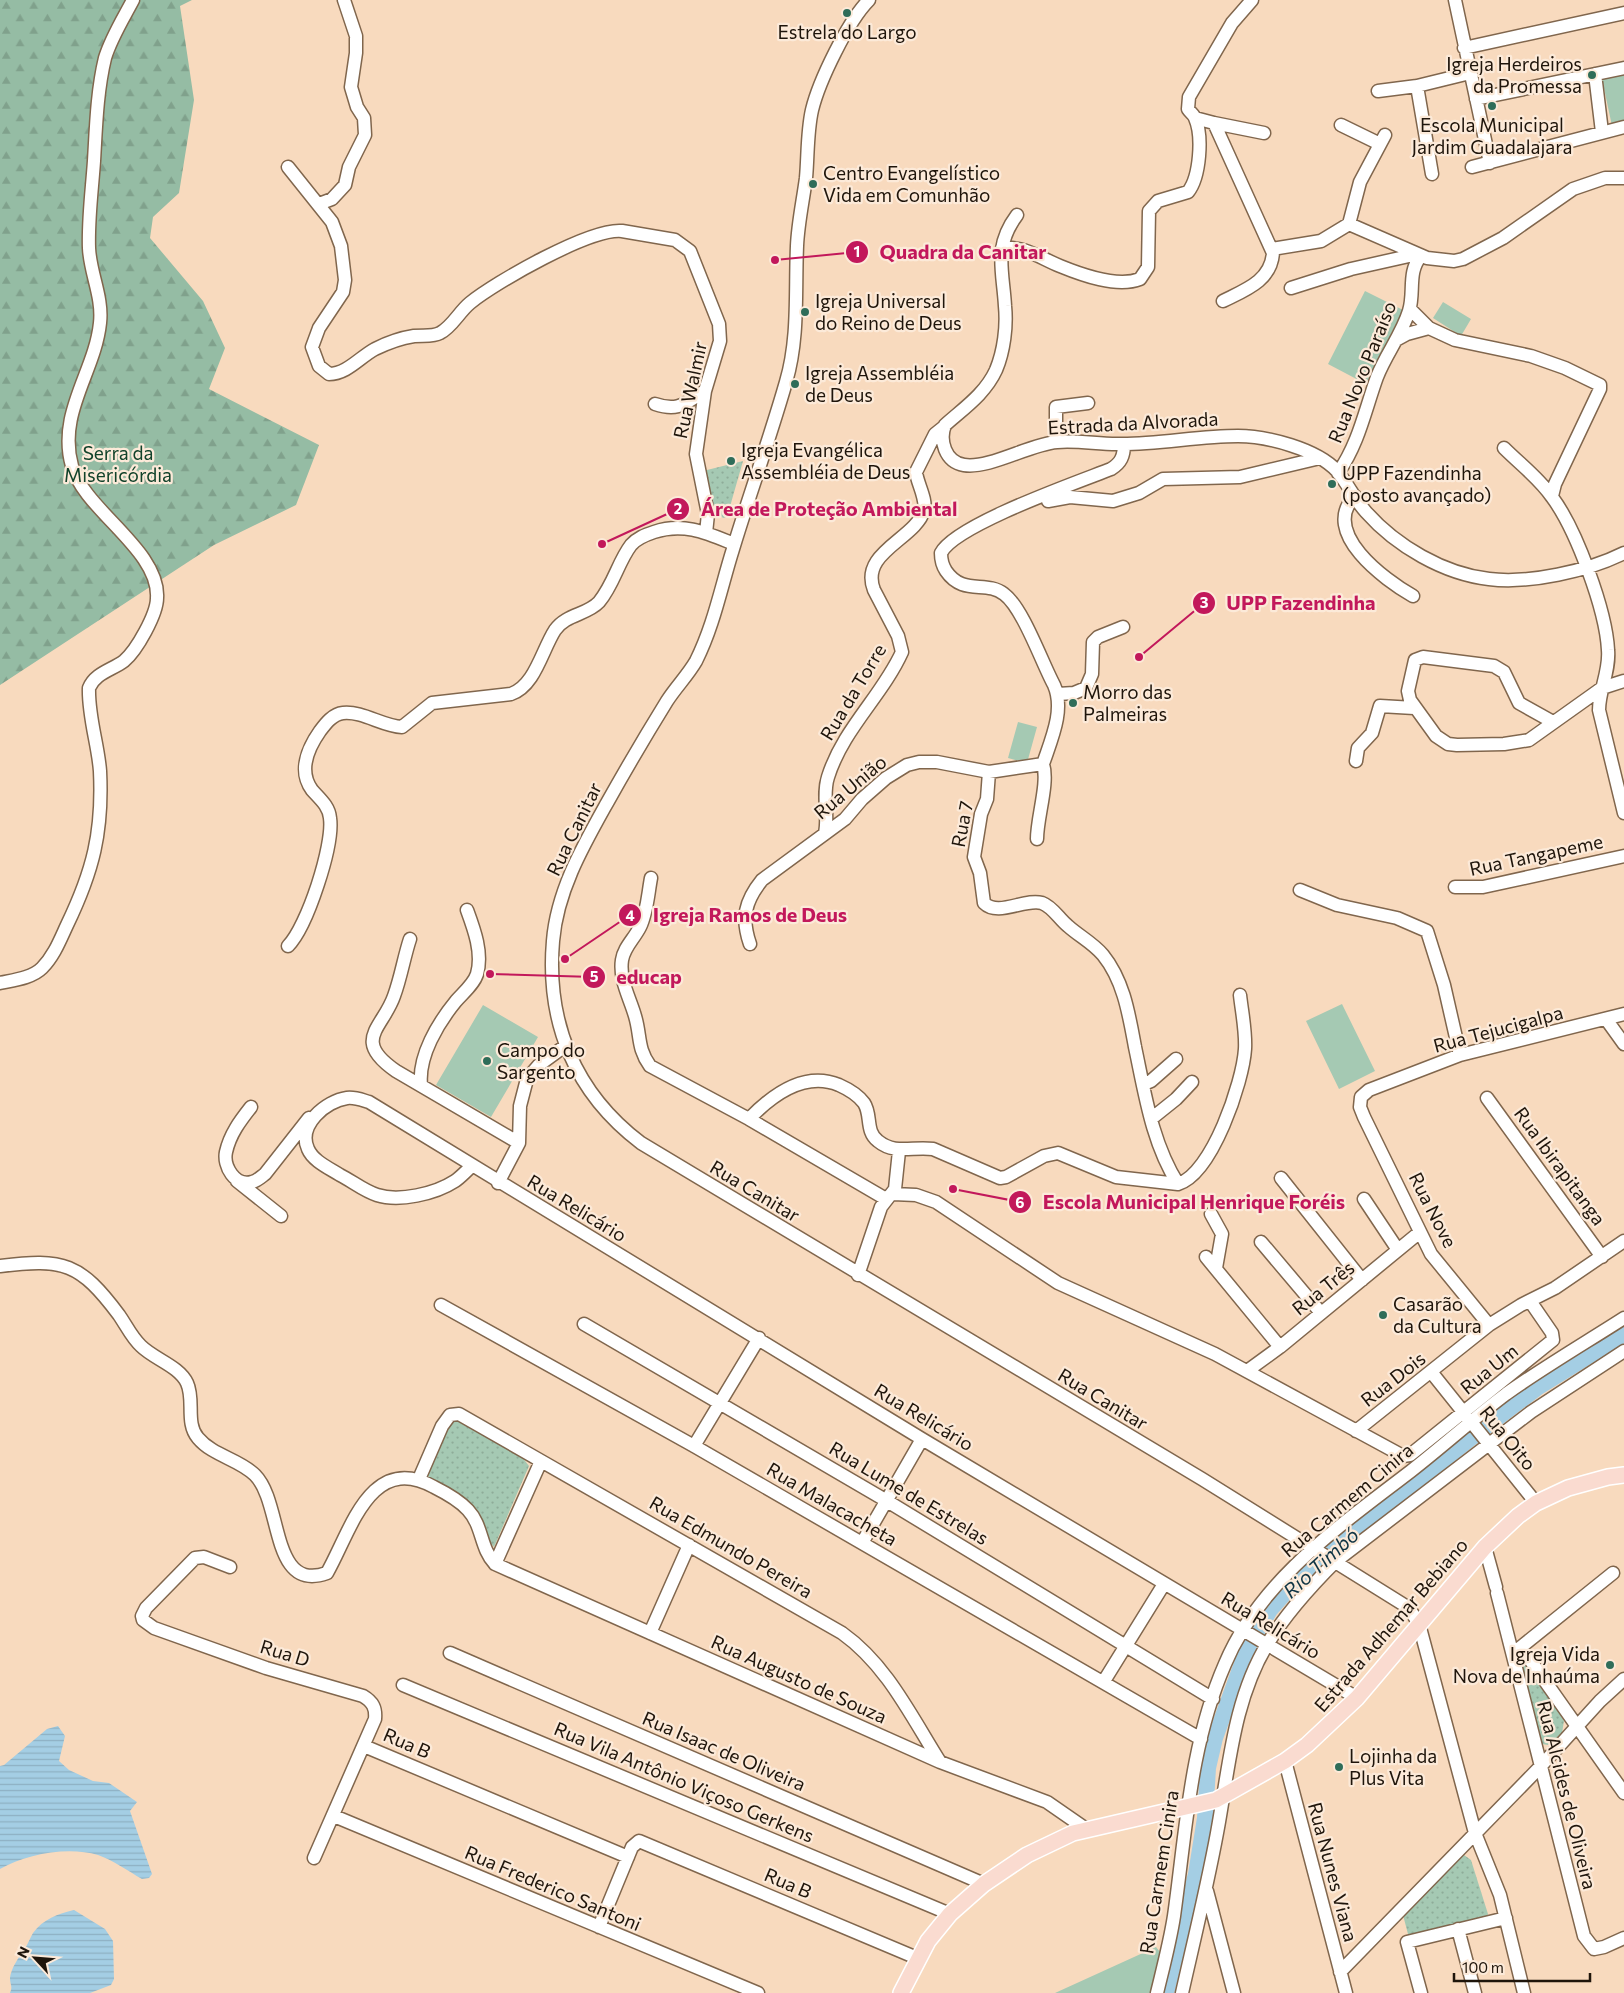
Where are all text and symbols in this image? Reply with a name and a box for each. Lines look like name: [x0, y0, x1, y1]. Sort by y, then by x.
marker: Estrela do Largo: [841, 7, 853, 19]
place label: Estrela do Largo: [777, 20, 917, 43]
place label: Igreja Herdeiros da Promessa: [1446, 52, 1582, 97]
marker: Igreja Herdeiros da Promessa: [1586, 69, 1598, 81]
marker: Escola Municipal Jardim Guadalajara: [1486, 100, 1498, 112]
place label: Escola Municipal Jardim Guadalajara: [1411, 113, 1573, 158]
place label: Centro Evangelístico Vida em Comunhão: [823, 161, 1000, 206]
marker: Centro Evangelístico Vida em Comunhão: [807, 178, 819, 190]
callout: Quadra da Canitar: [845, 234, 1057, 269]
text: Quadra da Canitar: [880, 239, 1047, 263]
text: 1: [854, 242, 860, 260]
place label: Igreja Universal do Reino de Deus: [815, 289, 962, 334]
street label: Rua Novo Paraíso: [1323, 298, 1400, 446]
marker: Igreja Universal do Reino de Deus: [799, 306, 811, 318]
street label: Rua Walmir: [668, 339, 711, 441]
place label: Igreja Assembléia de Deus: [805, 361, 954, 406]
marker: Igreja Assembléia de Deus: [789, 378, 801, 390]
street label: Estrada da Alvorada: [1047, 407, 1219, 438]
place label: Igreja Evangélica Assembléia de Deus: [741, 438, 910, 483]
park label: Serra da Misericórdia: [64, 441, 172, 486]
marker: Igreja Evangélica Assembléia de Deus: [725, 455, 737, 467]
place label: UPP Fazendinha (posto avançado): [1342, 461, 1491, 506]
marker: UPP Fazendinha (posto avançado): [1326, 478, 1338, 490]
callout: Área de Proteção Ambiental: [665, 491, 967, 526]
text: Área de Proteção Ambiental: [701, 496, 957, 520]
text: 2: [674, 499, 682, 517]
callout: UPP Fazendinha: [1191, 585, 1386, 620]
text: UPP Fazendinha: [1226, 590, 1376, 614]
text: 3: [1200, 593, 1209, 611]
street label: Rua da Torre: [815, 639, 890, 744]
place label: Morro das Palmeiras: [1083, 680, 1172, 725]
marker: Morro das Palmeiras: [1067, 697, 1079, 709]
street label: Rua União: [809, 750, 891, 824]
street label: Rua Canitar: [541, 778, 606, 879]
street label: Rua 7: [946, 799, 977, 849]
street label: Rua Tangapeme: [1467, 829, 1605, 880]
callout: Igreja Ramos de Deus: [618, 898, 857, 933]
text: Igreja Ramos de Deus: [653, 902, 847, 926]
text: 4: [625, 906, 635, 924]
callout: educap: [581, 959, 692, 994]
text: educap: [616, 964, 682, 988]
text: 5: [590, 967, 599, 985]
street label: Rua Tejucigalpa: [1430, 1000, 1565, 1057]
place label: Campo do Sargento: [497, 1038, 585, 1083]
marker: Campo do Sargento: [481, 1055, 493, 1067]
street label: Rua Ibirapitanga: [1510, 1102, 1611, 1229]
street label: Rua Canitar: [706, 1155, 805, 1227]
street label: Rua Nove: [1405, 1168, 1462, 1251]
street label: Rua Relicário: [523, 1169, 631, 1246]
callout: Escola Municipal Henrique Foréis: [1008, 1185, 1355, 1220]
text: Escola Municipal Henrique Foréis: [1043, 1189, 1345, 1213]
text: 6: [1015, 1193, 1025, 1211]
street label: Rua Três: [1287, 1256, 1358, 1320]
place label: Casarão da Cultura: [1393, 1292, 1482, 1337]
marker: Casarão da Cultura: [1377, 1309, 1389, 1321]
street label: Rua Um: [1455, 1339, 1522, 1399]
street label: Rua Dois: [1356, 1346, 1430, 1411]
street label: Rua Canitar: [1054, 1363, 1153, 1435]
street label: Rua Relicário: [870, 1378, 978, 1455]
street label: Rua Oito: [1475, 1401, 1541, 1475]
street label: Rua Lume de Estrelas: [826, 1436, 993, 1549]
street label: Rua Carmem Cinira: [1276, 1438, 1417, 1562]
street label: Rua Malacacheta: [763, 1457, 902, 1550]
street label: Rua Edmundo Pereira: [646, 1491, 817, 1603]
water label: Rio Timbó: [1278, 1522, 1363, 1602]
street label: Estrada Adhemar Bebiano: [1309, 1533, 1472, 1716]
street label: Rua Relicário: [1217, 1586, 1325, 1663]
street label: Rua Augusto de Souza: [708, 1629, 890, 1728]
street label: Rua D: [257, 1634, 313, 1671]
place label: Igreja Vida Nova de Inhaúma: [1453, 1642, 1600, 1687]
marker: Igreja Vida Nova de Inhaúma: [1604, 1659, 1616, 1671]
street label: Rua Alcides de Oliveira: [1533, 1698, 1602, 1892]
street label: Rua Isaac de Oliveira: [639, 1706, 809, 1795]
street label: Rua Vila Antônio Viçoso Gerkens: [551, 1716, 818, 1847]
street label: Rua B: [380, 1722, 434, 1763]
place label: Lojinha da Plus Vita: [1349, 1744, 1437, 1789]
marker: Lojinha da Plus Vita: [1333, 1761, 1345, 1773]
street label: Rua Carmem Cinira: [1134, 1789, 1183, 1955]
street label: Rua Nunes Viana: [1304, 1800, 1363, 1944]
street label: Rua Frederico Santoni: [462, 1840, 645, 1935]
street label: Rua B: [761, 1862, 815, 1903]
north arrow: [10, 1933, 60, 1983]
text: N: [13, 1944, 33, 1961]
scale bar: [1454, 1950, 1590, 1982]
text: 100 m: [1462, 1958, 1504, 1976]

